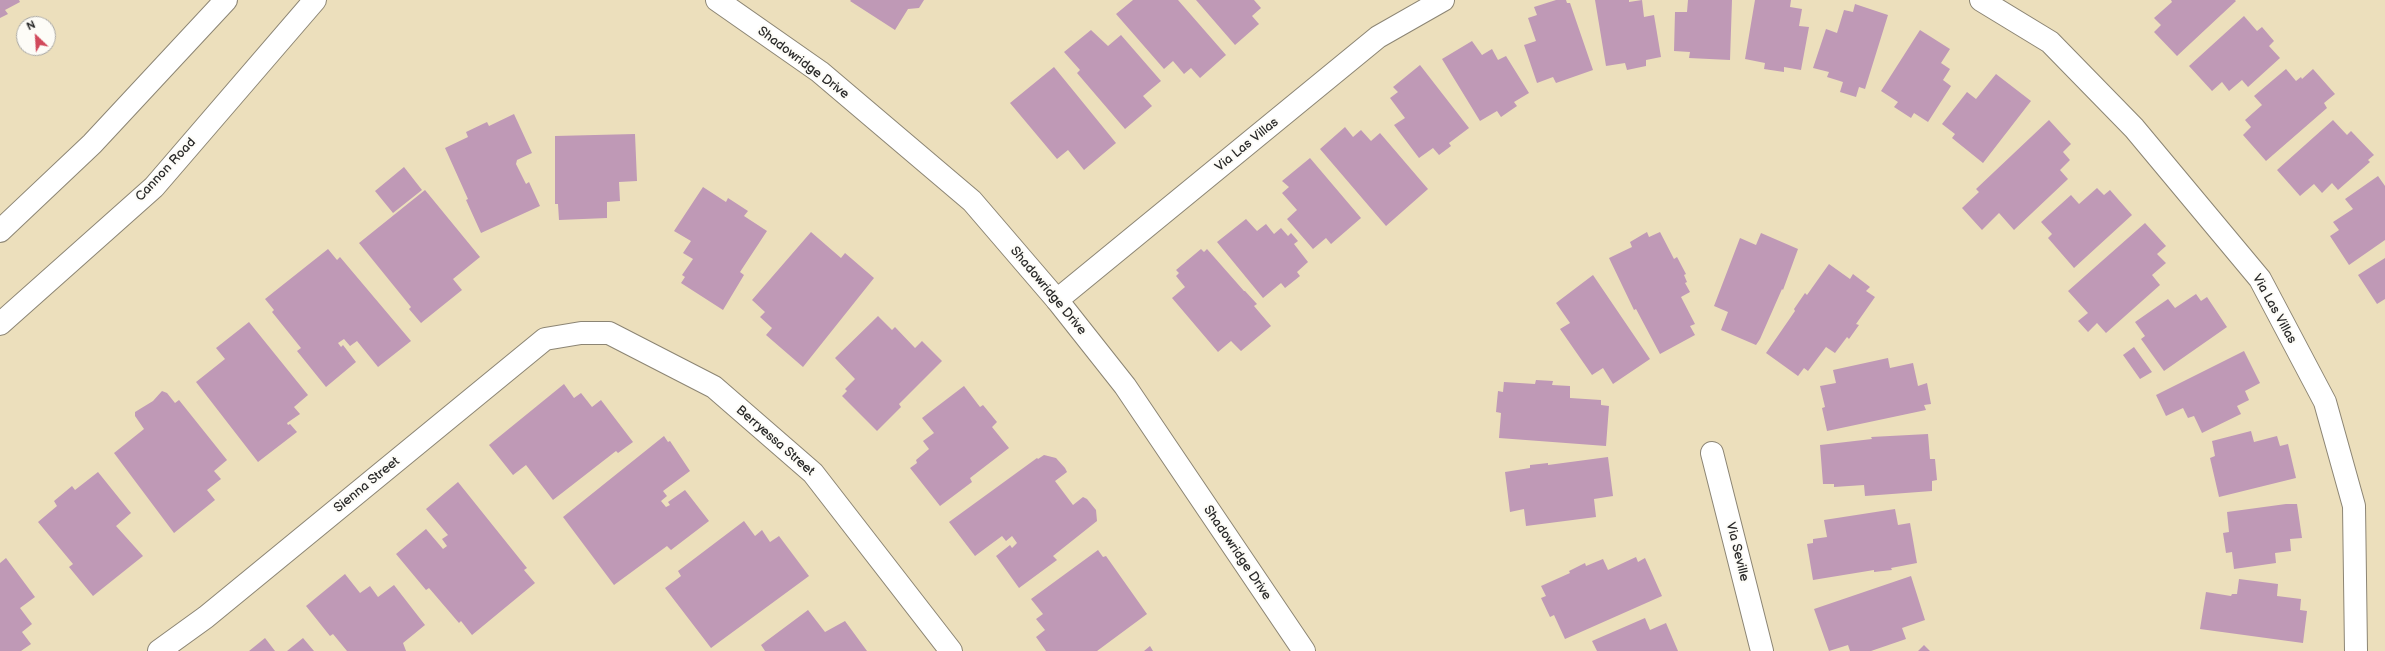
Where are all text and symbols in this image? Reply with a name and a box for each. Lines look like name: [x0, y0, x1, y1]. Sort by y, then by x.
north arrow: [16, 16, 56, 56]
text: N: [25, 18, 38, 33]
street label: Shadowridge Drive: [754, 24, 852, 102]
street label: Via Las Villas: [1212, 115, 1282, 175]
street label: Cannon Road: [133, 135, 199, 205]
street label: Shadowridge Drive: [1007, 244, 1089, 338]
street label: Via Las Villas: [2249, 272, 2299, 346]
street label: Berryessa Street: [733, 403, 817, 479]
street label: Sienna Street: [331, 454, 403, 516]
street label: Shadowridge Drive: [1200, 503, 1274, 603]
street label: Via Seville: [1722, 521, 1752, 583]

